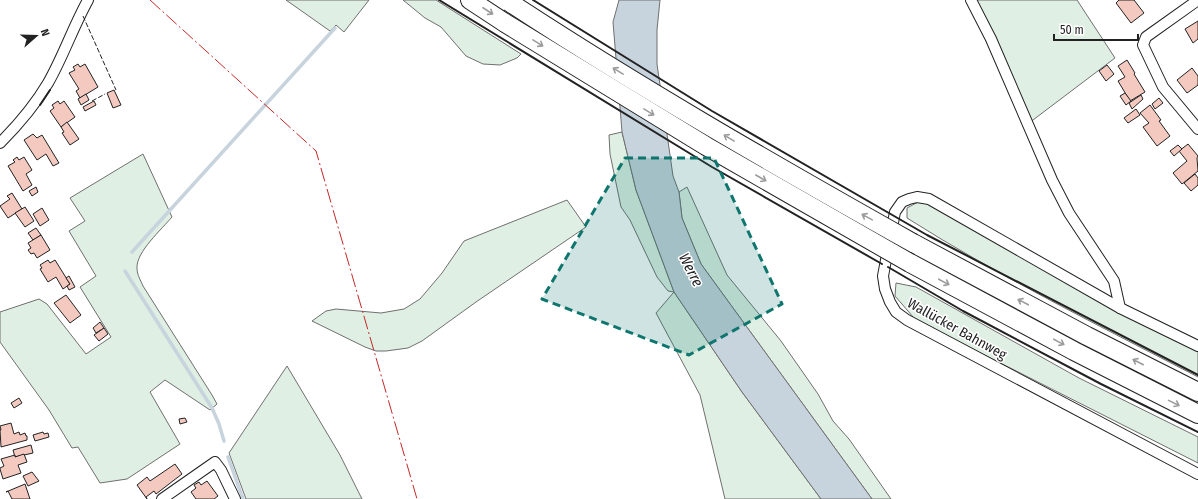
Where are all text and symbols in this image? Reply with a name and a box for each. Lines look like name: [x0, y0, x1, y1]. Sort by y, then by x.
one-way arrow: [482, 7, 493, 16]
north arrow: [16, 16, 56, 56]
scale bar: [1054, 16, 1138, 42]
text: 50 m: [1060, 23, 1084, 37]
text: N: [38, 27, 52, 38]
one-way arrow: [532, 40, 544, 48]
one-way arrow: [613, 67, 624, 75]
one-way arrow: [643, 108, 655, 116]
one-way arrow: [723, 134, 735, 142]
one-way arrow: [754, 174, 766, 182]
one-way arrow: [861, 212, 873, 220]
water label: Werre: [675, 250, 707, 290]
one-way arrow: [938, 278, 950, 286]
street label: Wallücker Bahnweg: [904, 295, 1010, 364]
one-way arrow: [1017, 298, 1029, 305]
one-way arrow: [1053, 339, 1065, 347]
one-way arrow: [1132, 358, 1144, 365]
one-way arrow: [1168, 400, 1180, 407]

